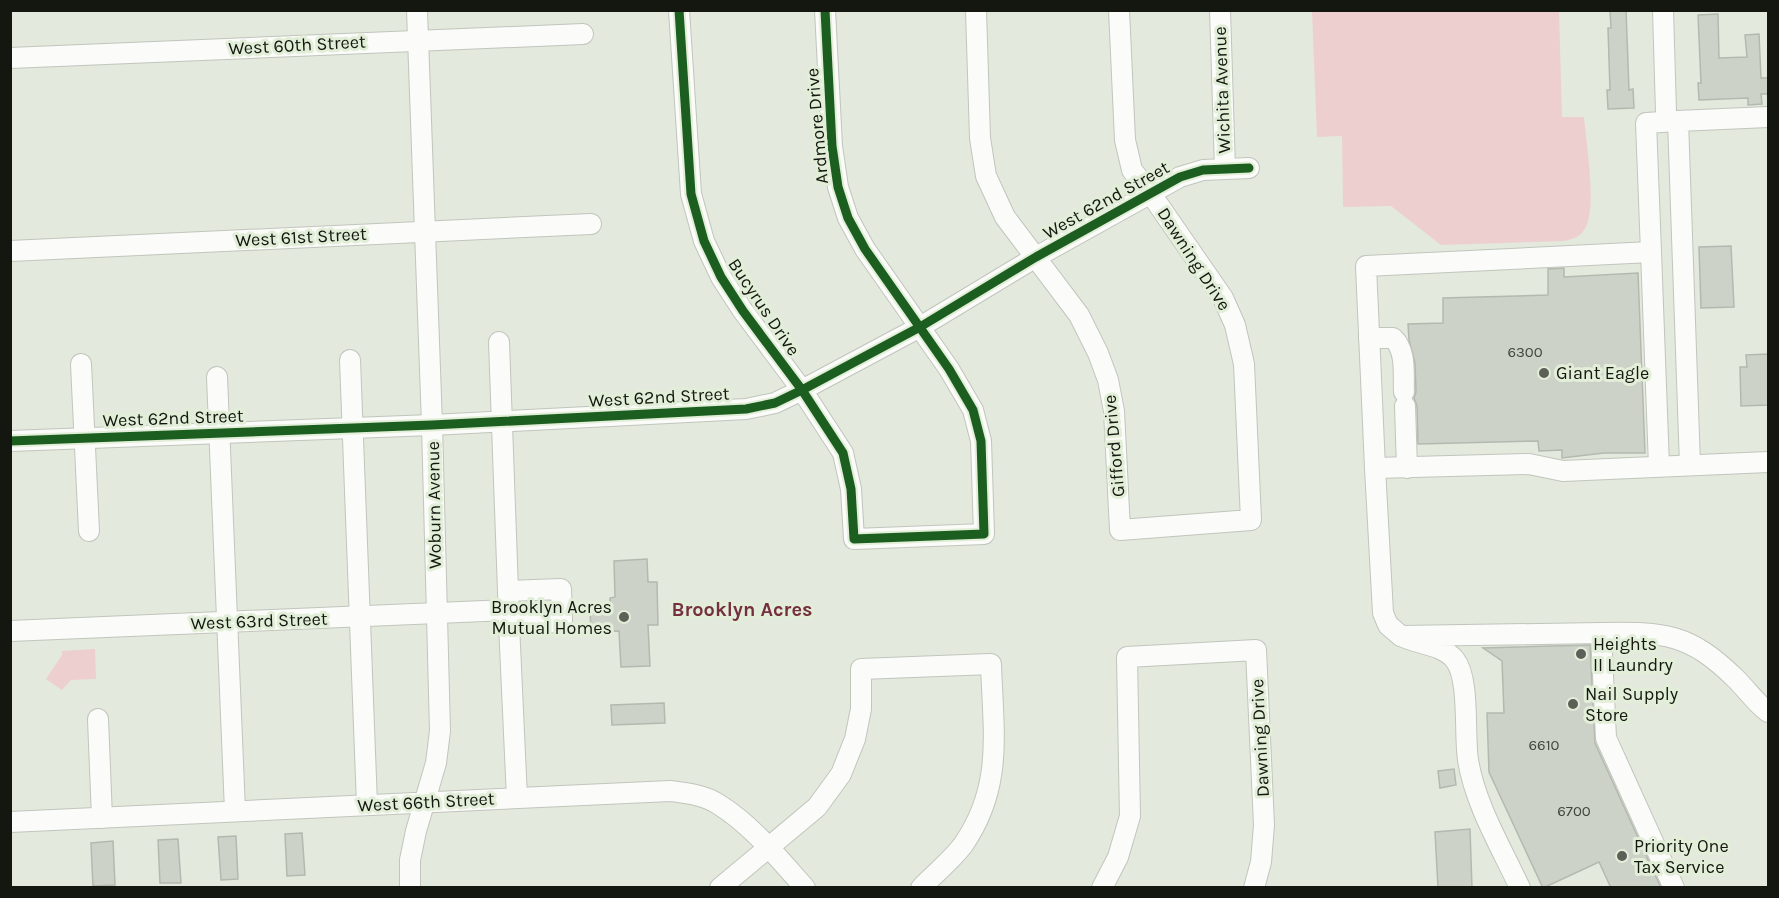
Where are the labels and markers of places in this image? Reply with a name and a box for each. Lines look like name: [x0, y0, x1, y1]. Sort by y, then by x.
place label: Giant Eagle: [1556, 362, 1649, 384]
marker: Giant Eagle: [1537, 366, 1551, 380]
place label: Brooklyn Acres Mutual Homes: [491, 596, 612, 639]
marker: Brooklyn Acres Mutual Homes: [617, 610, 631, 624]
place label: Heights II Laundry: [1593, 633, 1674, 676]
marker: Heights II Laundry: [1574, 647, 1588, 661]
place label: Nail Supply Store: [1585, 683, 1679, 726]
marker: Nail Supply Store: [1566, 697, 1580, 711]
place label: Priority One Tax Service: [1634, 835, 1729, 878]
marker: Priority One Tax Service: [1615, 849, 1629, 863]

